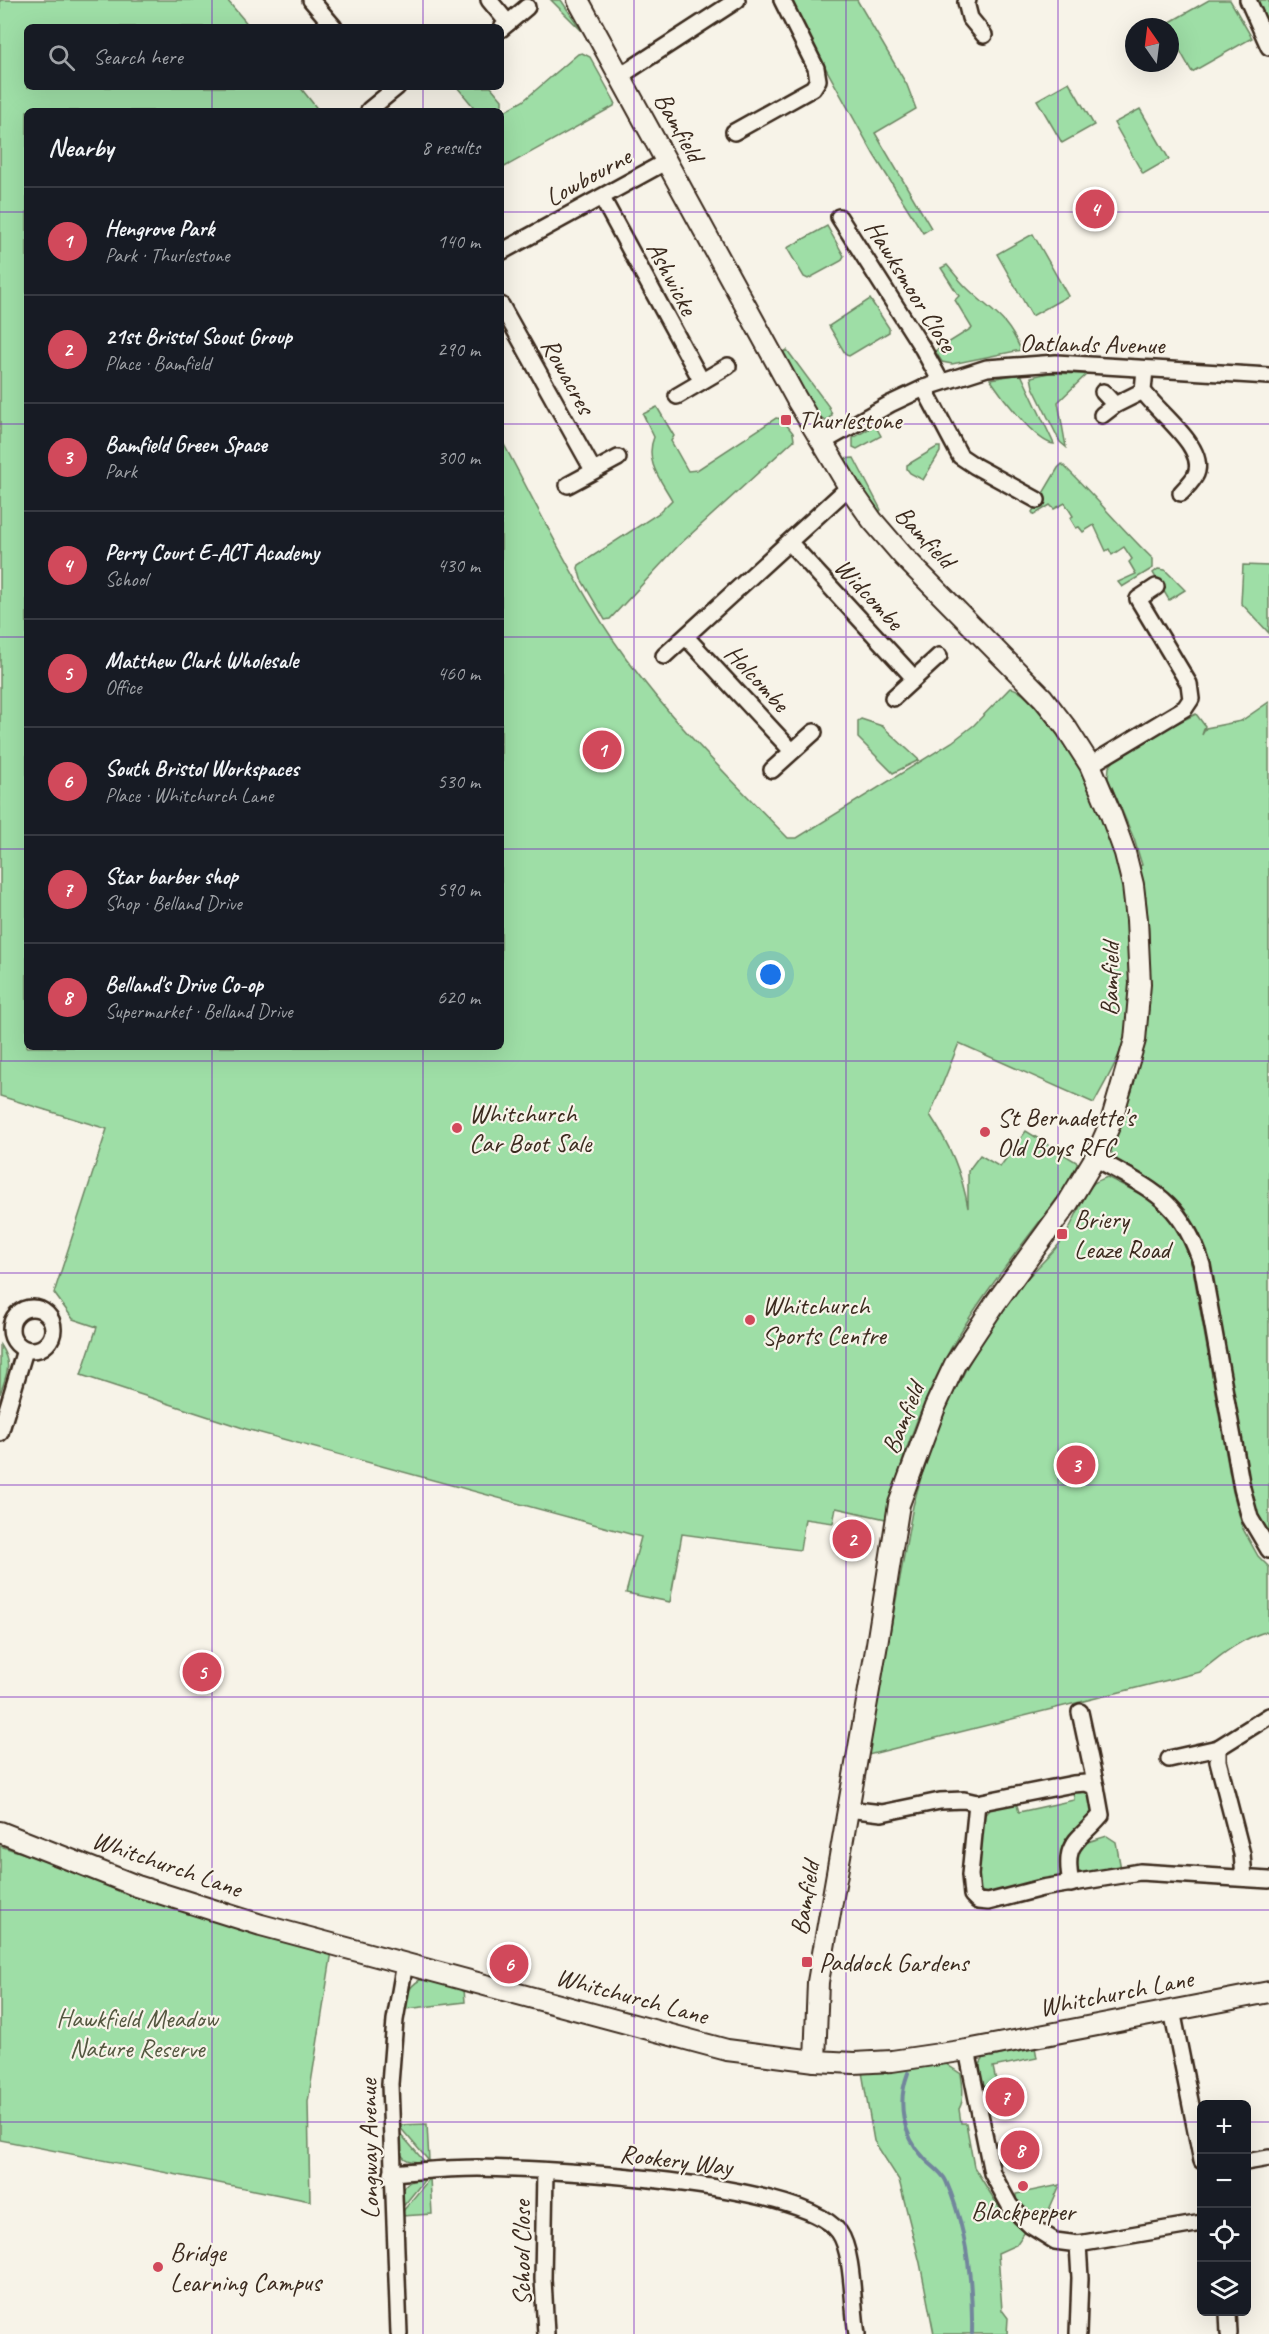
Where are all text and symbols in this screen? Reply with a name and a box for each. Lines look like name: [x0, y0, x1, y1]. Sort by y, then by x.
north arrow: [1125, 18, 1179, 72]
search box: [24, 24, 504, 90]
icon: search: [45, 41, 78, 74]
text: Search here: [93, 43, 183, 71]
street label: Bamfield: [647, 86, 713, 171]
text: Nearby: [48, 131, 113, 164]
text: 8 results: [421, 135, 480, 160]
street label: Lowbourne: [539, 139, 639, 214]
pin: 4: [1076, 186, 1114, 232]
street label: Hawksmoor Close: [857, 214, 965, 359]
text: Hengrove Park: [105, 215, 214, 243]
text: 1: [63, 229, 72, 254]
text: 140 m: [437, 229, 480, 254]
street label: Ashwicke: [639, 235, 706, 322]
text: Park · Thurlestone: [105, 243, 229, 268]
text: 21st Bristol Scout Group: [105, 323, 292, 351]
street label: Oatlands Avenue: [1019, 326, 1166, 362]
street label: Rowacres: [534, 332, 603, 422]
text: 2: [63, 337, 72, 362]
text: 290 m: [437, 337, 480, 362]
text: Place · Bamfield: [105, 351, 211, 376]
place label: Thurlestone: [798, 404, 904, 437]
marker: Thurlestone: [779, 413, 793, 427]
text: Bamfield Green Space: [105, 431, 267, 459]
text: 3: [63, 445, 72, 470]
text: 300 m: [437, 445, 480, 470]
text: Park: [105, 459, 137, 484]
street label: Bamfield: [888, 499, 965, 578]
text: Perry Court E-ACT Academy: [105, 539, 319, 567]
street label: Widcombe: [827, 551, 912, 638]
text: 4: [63, 553, 72, 578]
text: 430 m: [437, 553, 480, 578]
text: School: [105, 567, 148, 592]
street label: Holcombe: [717, 637, 798, 720]
text: Matthew Clark Wholesale: [105, 647, 298, 675]
text: 5: [63, 661, 72, 686]
text: 460 m: [437, 661, 480, 686]
text: Office: [105, 675, 142, 700]
pin: 1: [582, 728, 622, 772]
text: South Bristol Workspaces: [105, 755, 299, 783]
text: 6: [63, 769, 72, 794]
text: 530 m: [437, 769, 480, 794]
text: Place · Whitchurch Lane: [105, 783, 273, 808]
text: Star barber shop: [105, 863, 238, 891]
text: 7: [63, 877, 72, 902]
text: 590 m: [437, 877, 480, 902]
text: Shop · Belland Drive: [105, 891, 242, 916]
street label: Bamfield: [1093, 938, 1127, 1017]
your location: [756, 960, 785, 989]
text: Belland's Drive Co-op: [105, 971, 263, 999]
text: 8: [63, 985, 72, 1010]
text: 620 m: [437, 985, 480, 1010]
text: Supermarket · Belland Drive: [105, 999, 293, 1024]
place label: Whitchurch Car Boot Sale: [469, 1097, 593, 1160]
place label: St Bernadette's Old Boys RFC: [997, 1101, 1137, 1164]
marker: Whitchurch Car Boot Sale: [450, 1121, 464, 1135]
marker: St Bernadette's Old Boys RFC: [978, 1125, 992, 1139]
place label: Briery Leaze Road: [1074, 1203, 1173, 1266]
marker: Briery Leaze Road: [1055, 1227, 1069, 1241]
place label: Whitchurch Sports Centre: [762, 1289, 887, 1352]
marker: Whitchurch Sports Centre: [743, 1313, 757, 1327]
street label: Bamfield: [874, 1374, 934, 1459]
pin: 3: [1056, 1442, 1096, 1488]
pin: 2: [832, 1516, 872, 1562]
pin: 5: [182, 1650, 222, 1694]
street label: Whitchurch Lane: [88, 1823, 248, 1906]
street label: Bamfield: [782, 1855, 828, 1938]
pin: 6: [490, 1942, 528, 1986]
place label: Paddock Gardens: [819, 1946, 971, 1979]
marker: Paddock Gardens: [800, 1955, 814, 1969]
street label: Whitchurch Lane: [553, 1960, 714, 2033]
street label: Whitchurch Lane: [1036, 1961, 1198, 2024]
park label: Hawkfield Meadow Nature Reserve: [56, 2002, 220, 2065]
pin: 7: [986, 2074, 1024, 2120]
street label: Longway Avenue: [351, 2077, 387, 2219]
map controls: [1197, 2100, 1251, 2316]
button: +: [1197, 2100, 1251, 2154]
pin: 8: [1000, 2128, 1040, 2172]
street label: Rookery Way: [618, 2137, 736, 2184]
button: −: [1197, 2154, 1251, 2208]
marker: Blackpepper: [1016, 2179, 1030, 2193]
place label: Blackpepper: [971, 2195, 1078, 2228]
street label: School Close: [505, 2198, 538, 2306]
button: locate: [1197, 2208, 1251, 2262]
place label: Bridge Learning Campus: [170, 2236, 323, 2299]
marker: Bridge Learning Campus: [151, 2260, 165, 2274]
button: layers: [1197, 2262, 1251, 2316]

